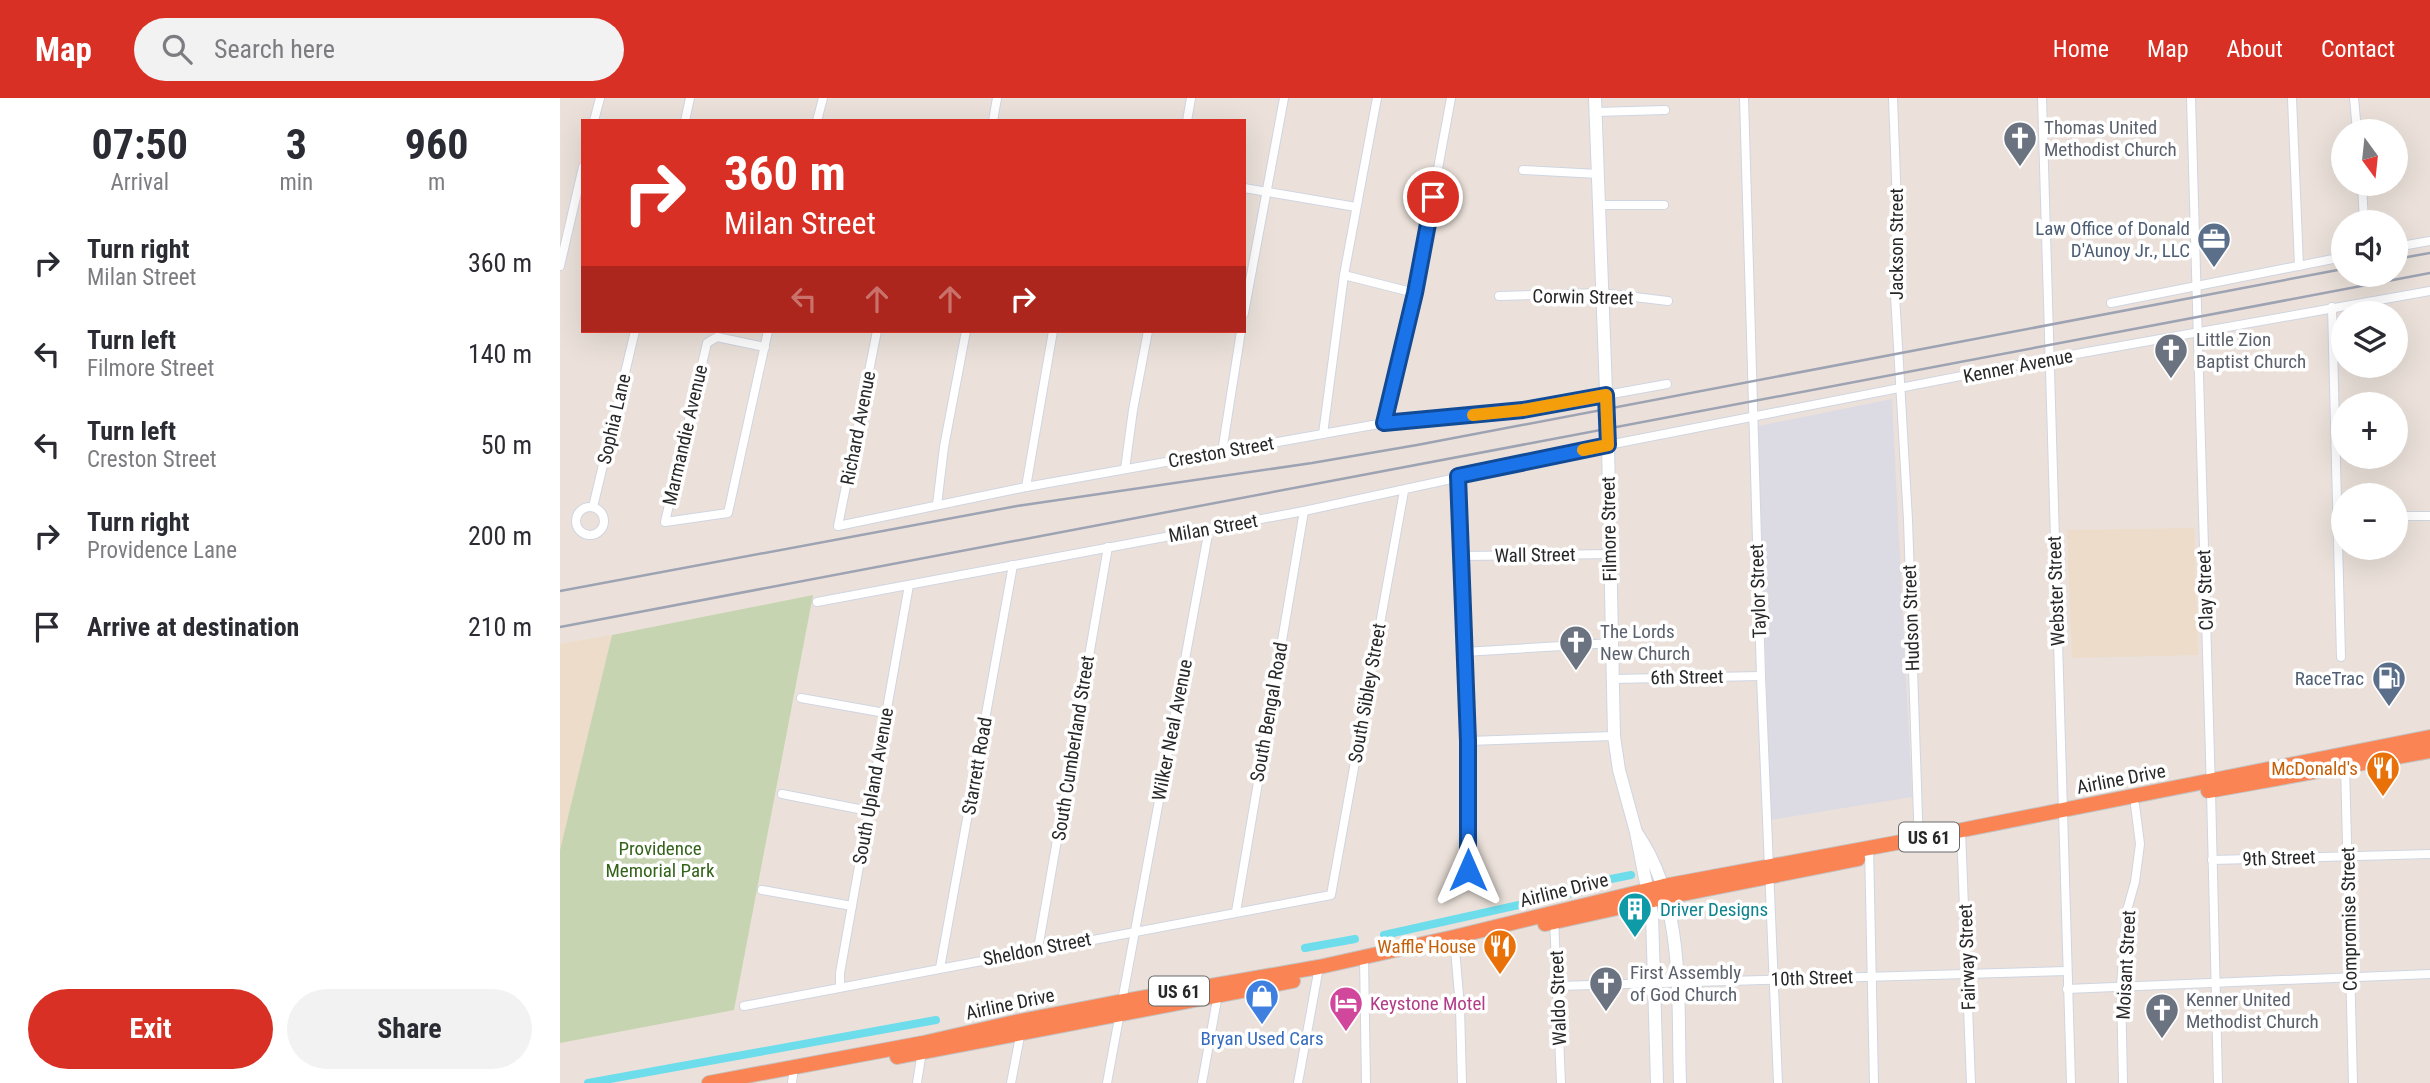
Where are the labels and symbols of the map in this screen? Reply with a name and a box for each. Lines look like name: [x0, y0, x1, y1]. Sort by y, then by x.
place label: Thomas United Methodist Church: [2044, 116, 2177, 161]
church icon: Thomas United Methodist Church: [2001, 119, 2039, 168]
north arrow: [2331, 119, 2408, 196]
pin: [1403, 167, 1463, 227]
street label: Jackson Street: [1885, 188, 1908, 300]
place label: Law Office of Donald D'Aunoy Jr., LLC: [2035, 217, 2190, 262]
office icon: Law Office of Donald D'Aunoy Jr., LLC: [2195, 220, 2233, 269]
street label: Corwin Street: [1532, 285, 1634, 309]
place label: Little Zion Baptist Church: [2196, 328, 2306, 373]
church icon: Little Zion Baptist Church: [2152, 331, 2190, 380]
street label: Kenner Avenue: [1961, 344, 2075, 388]
street label: Marmandie Avenue: [658, 362, 712, 508]
street label: Richard Avenue: [836, 369, 880, 487]
street label: Sophia Lane: [592, 372, 636, 466]
street label: Creston Street: [1166, 431, 1276, 473]
street label: Filmore Street: [1597, 476, 1621, 582]
street label: Milan Street: [1167, 509, 1259, 547]
street label: Webster Street: [2043, 535, 2069, 647]
street label: Wall Street: [1494, 543, 1576, 567]
street label: Taylor Street: [1745, 543, 1771, 639]
street label: Clay Street: [2192, 549, 2218, 631]
street label: Hudson Street: [1898, 564, 1924, 672]
place label: The Lords New Church: [1600, 620, 1690, 665]
street label: South Sibley Street: [1343, 621, 1391, 765]
church icon: The Lords New Church: [1557, 623, 1595, 672]
street label: South Bengal Road: [1245, 640, 1293, 784]
street label: South Cumberland Street: [1047, 654, 1099, 842]
street label: Wilker Neal Avenue: [1147, 657, 1197, 803]
fuel station icon: RaceTrac: [2370, 659, 2408, 708]
street label: 6th Street: [1650, 665, 1724, 689]
place label: RaceTrac: [2295, 667, 2364, 690]
street label: South Upland Avenue: [848, 706, 898, 866]
street label: Starrett Road: [957, 715, 997, 817]
restaurant icon: McDonald's: [2364, 749, 2402, 798]
place label: McDonald's: [2271, 757, 2358, 780]
street label: Airline Drive: [2075, 759, 2168, 799]
road number: US 61: [1899, 822, 1959, 852]
position arrow: [1431, 833, 1505, 907]
park label: Providence Memorial Park: [606, 837, 715, 882]
street label: 9th Street: [2242, 845, 2316, 871]
street label: Compromise Street: [2336, 847, 2362, 991]
street label: Airline Drive: [1517, 868, 1611, 912]
building icon: Driver Designs: [1616, 890, 1654, 939]
place label: Driver Designs: [1660, 898, 1768, 921]
street label: Fairway Street: [1954, 903, 1980, 1011]
street label: Moisant Street: [2112, 910, 2140, 1020]
street label: Sheldon Street: [981, 927, 1093, 971]
restaurant icon: Waffle House: [1481, 927, 1519, 976]
place label: Waffle House: [1377, 935, 1476, 958]
street label: Waldo Street: [1545, 950, 1571, 1046]
place label: First Assembly of God Church: [1630, 961, 1741, 1006]
church icon: First Assembly of God Church: [1587, 964, 1625, 1013]
street label: 10th Street: [1770, 965, 1854, 991]
road number: US 61: [1149, 976, 1209, 1006]
shop icon: Bryan Used Cars: [1243, 977, 1281, 1026]
street label: Airline Drive: [963, 983, 1057, 1025]
hotel icon: Keystone Motel: [1327, 984, 1365, 1033]
place label: Kenner United Methodist Church: [2186, 988, 2319, 1033]
church icon: Kenner United Methodist Church: [2143, 991, 2181, 1040]
place label: Keystone Motel: [1370, 992, 1486, 1015]
place label: Bryan Used Cars: [1200, 1027, 1324, 1050]

